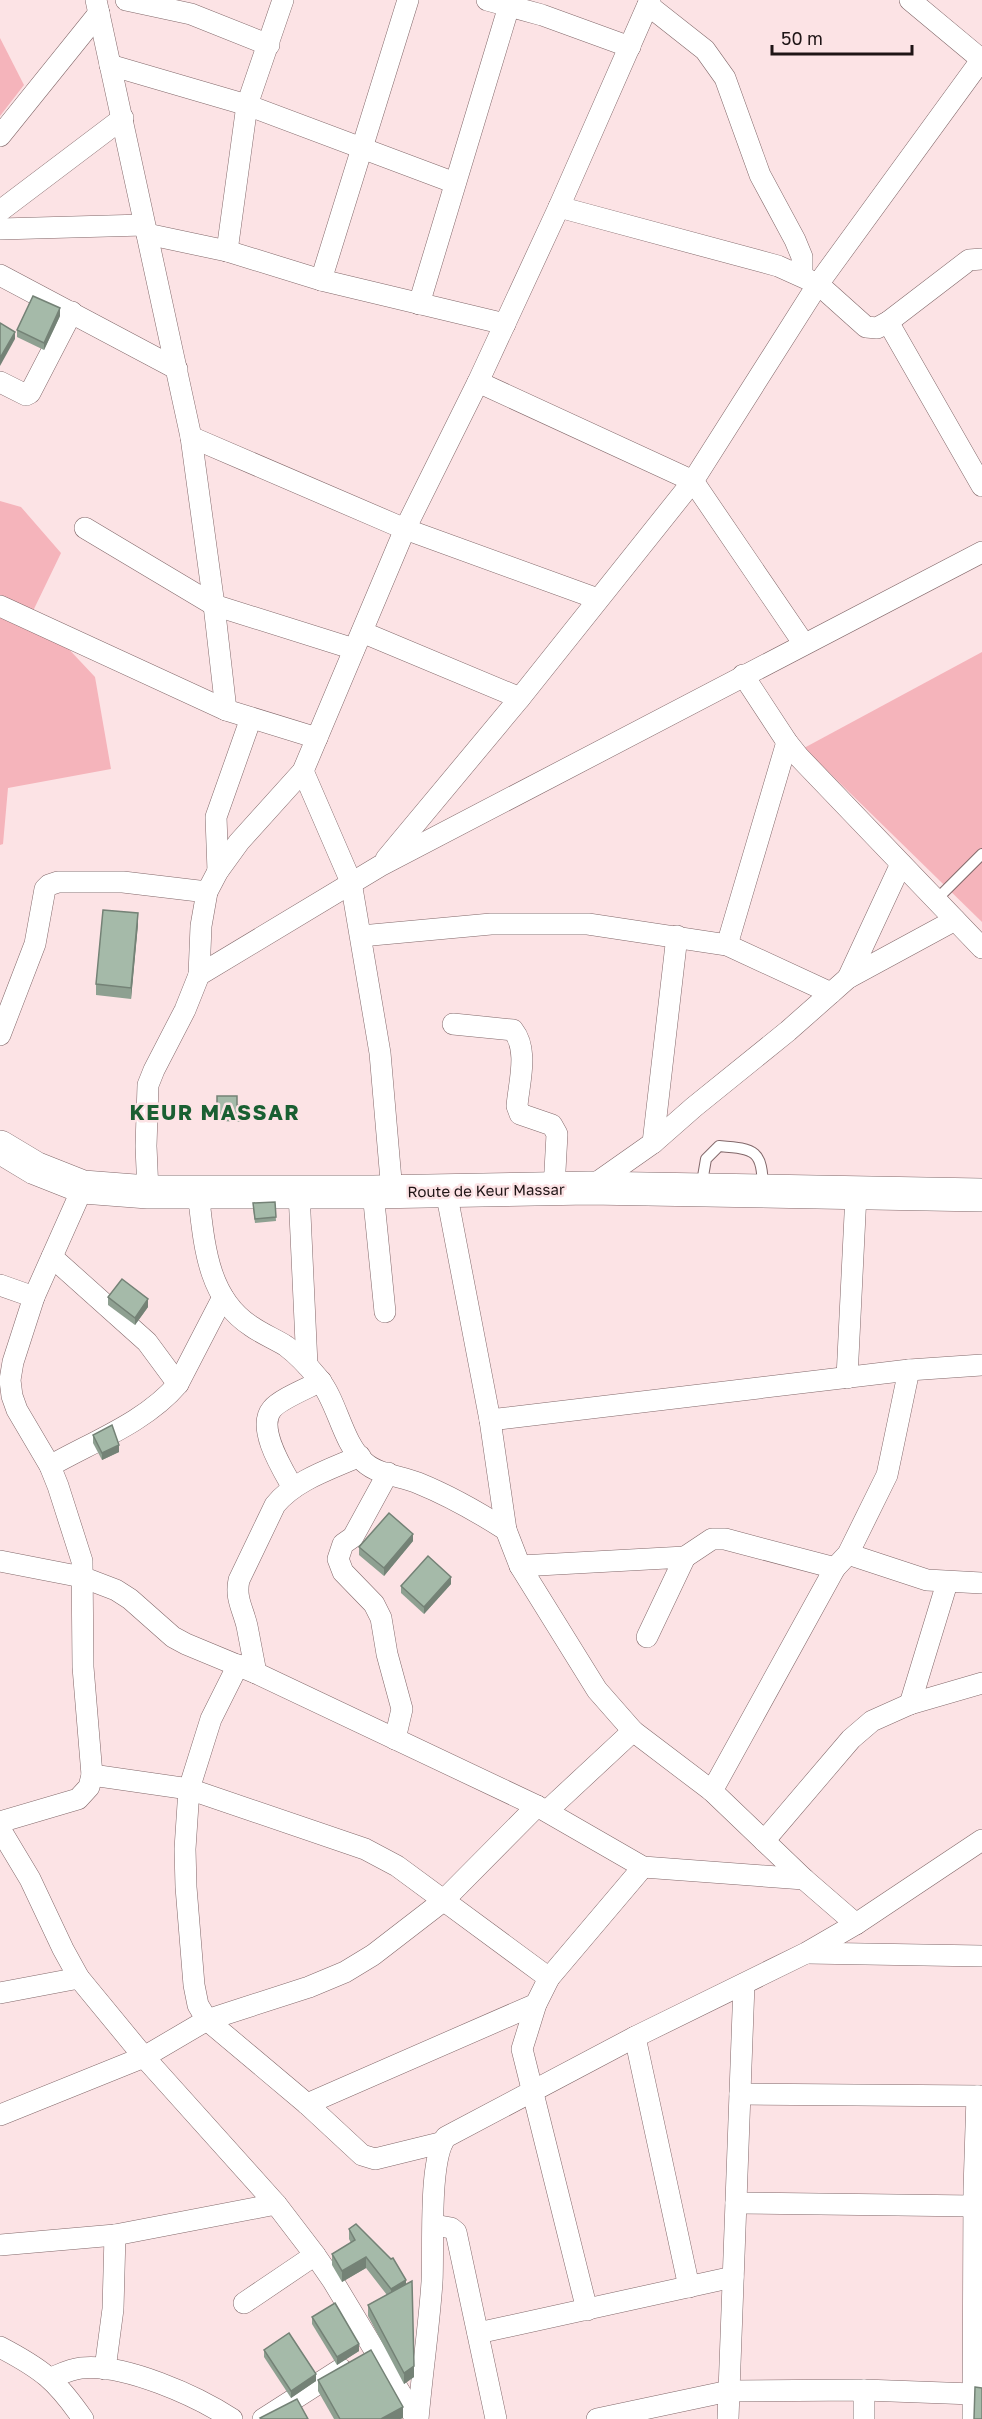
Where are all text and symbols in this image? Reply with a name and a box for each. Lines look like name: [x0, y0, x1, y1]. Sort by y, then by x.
scale bar: [772, 18, 912, 56]
text: 50 m: [781, 27, 823, 49]
district label: KEUR MASSAR: [130, 1099, 300, 1125]
street label: Route de Keur Massar: [407, 1180, 565, 1200]

